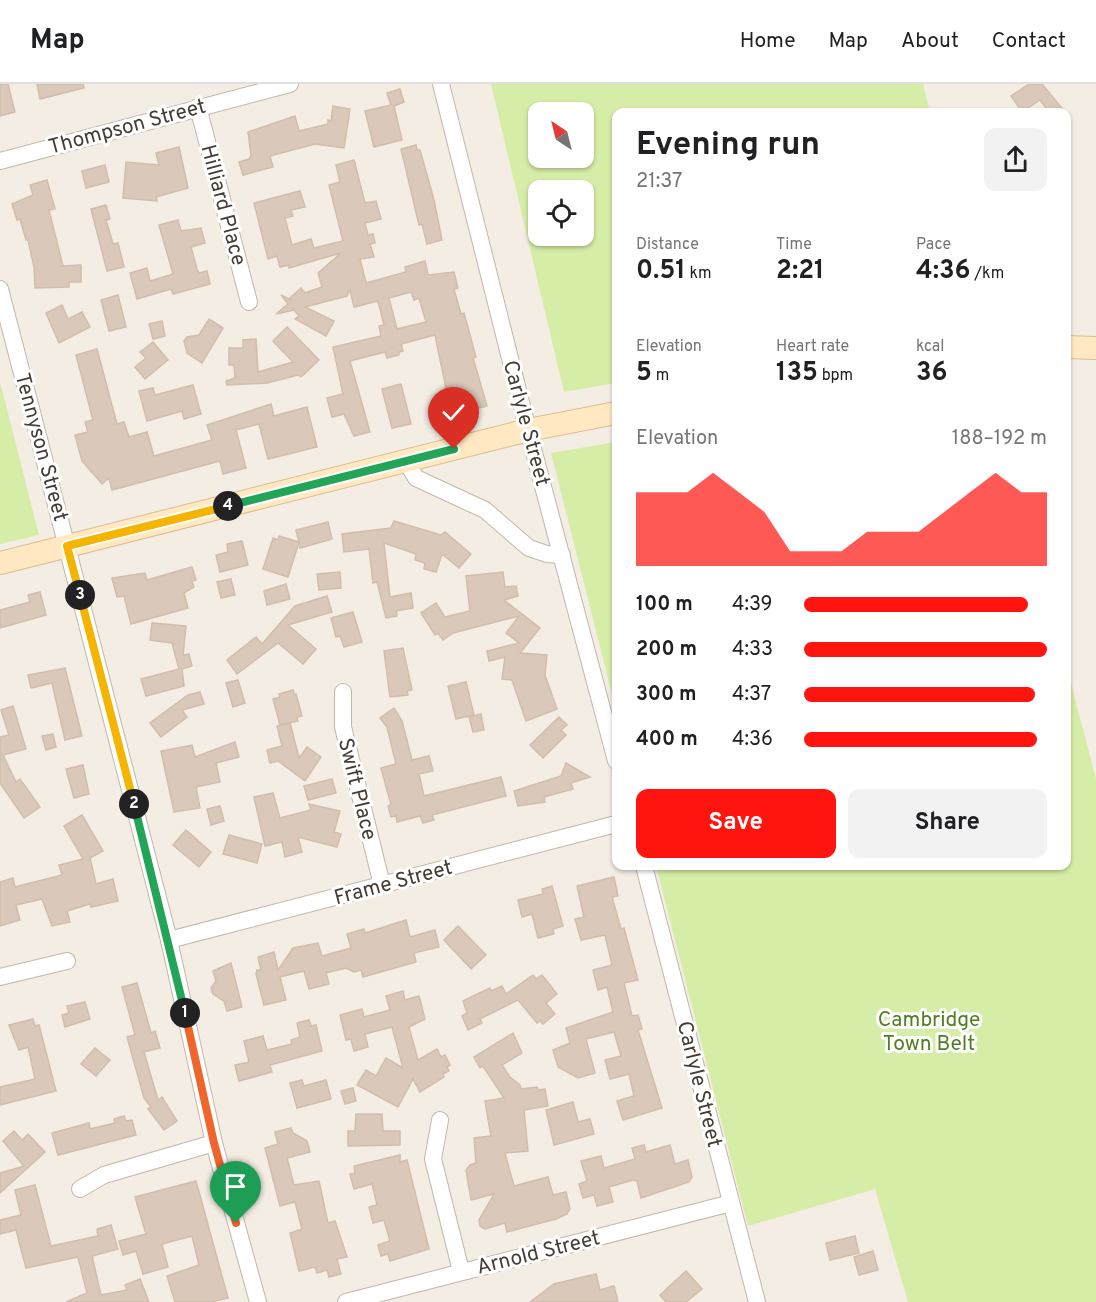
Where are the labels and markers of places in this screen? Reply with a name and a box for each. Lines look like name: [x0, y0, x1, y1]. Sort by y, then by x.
pin: [428, 387, 479, 449]
pin: 4: [213, 491, 243, 521]
pin: 3: [65, 580, 95, 610]
pin: 2: [119, 789, 149, 819]
pin: 1: [170, 998, 200, 1028]
pin: [210, 1161, 261, 1223]

